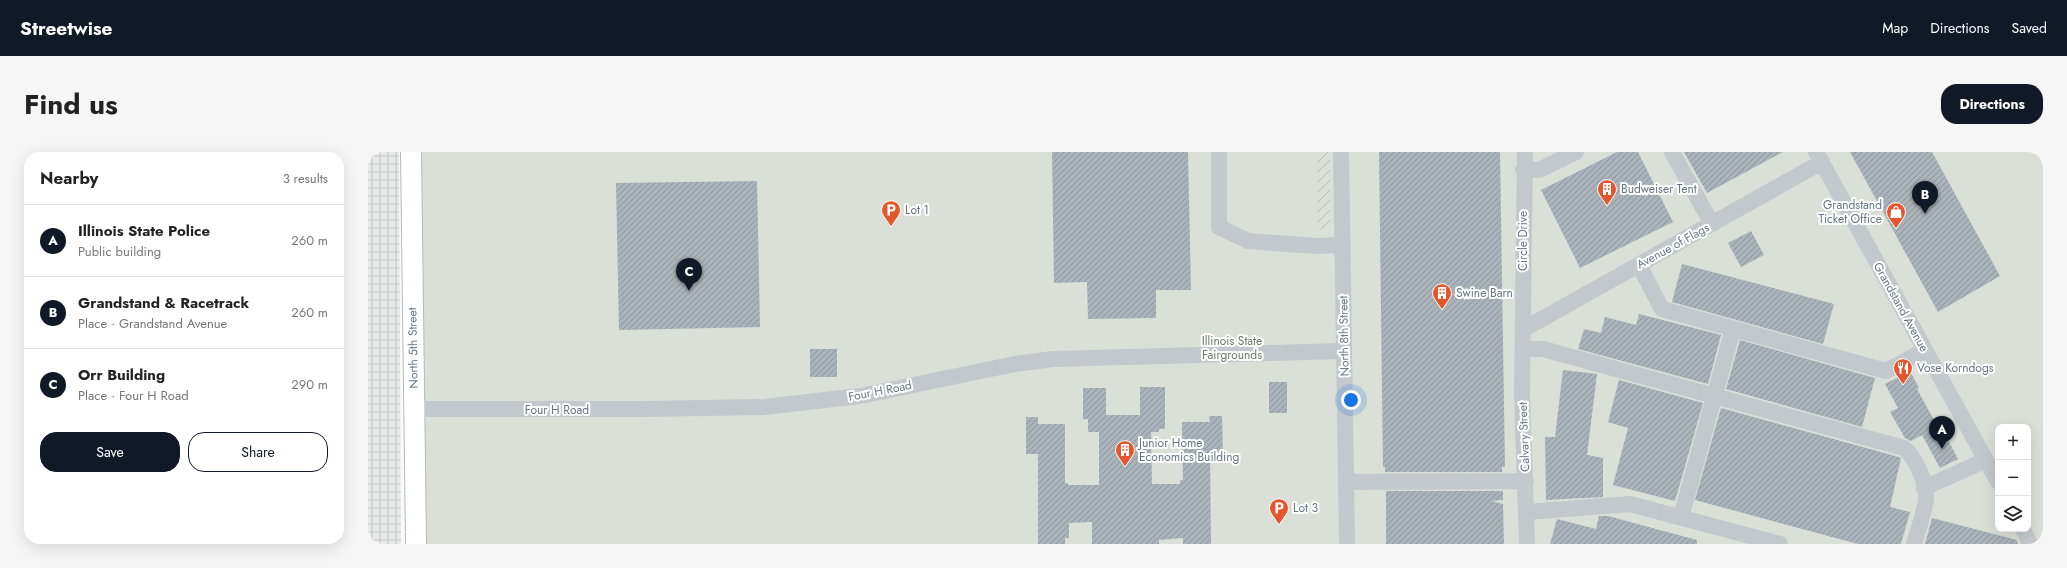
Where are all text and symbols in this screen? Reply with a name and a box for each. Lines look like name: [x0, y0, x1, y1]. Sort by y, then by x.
text: Streetwise: [20, 15, 113, 42]
text: Map: [1882, 18, 1908, 38]
text: Directions: [1930, 18, 1990, 38]
text: Saved: [2012, 18, 2047, 38]
text: Find us: [24, 84, 118, 125]
button: Directions: [1941, 84, 2043, 124]
text: Nearby: [40, 166, 98, 190]
text: 3 results: [283, 169, 328, 188]
building icon: Budweiser Tent: [1596, 178, 1618, 206]
place label: Budweiser Tent: [1621, 180, 1697, 198]
pin: B: [1912, 181, 1938, 214]
place label: Grandstand Ticket Office: [1818, 196, 1882, 228]
parking icon: Lot 1: [880, 199, 902, 227]
place label: Lot 1: [905, 201, 929, 219]
shop icon: Grandstand Ticket Office: [1885, 201, 1907, 229]
street label: Circle Drive: [1514, 211, 1532, 271]
street label: Avenue of Flags: [1633, 218, 1713, 273]
text: Illinois State Police: [78, 220, 210, 242]
text: A: [48, 231, 58, 250]
text: 260 m: [291, 231, 328, 250]
text: Public building: [78, 242, 161, 261]
pin: C: [676, 258, 702, 291]
street label: Grandstand Avenue: [1869, 259, 1933, 355]
building icon: Swine Barn: [1431, 282, 1453, 310]
place label: Swine Barn: [1456, 284, 1513, 302]
text: Grandstand & Racetrack: [78, 292, 249, 314]
street label: North 8th Street: [1334, 295, 1354, 377]
text: B: [49, 303, 57, 322]
text: 260 m: [291, 303, 328, 322]
street label: North 5th Street: [403, 307, 423, 389]
text: Place · Grandstand Avenue: [78, 314, 227, 333]
park label: Illinois State Fairgrounds: [1202, 332, 1262, 364]
restaurant icon: Vose Korndogs: [1892, 357, 1914, 385]
place label: Vose Korndogs: [1917, 359, 1994, 377]
text: Orr Building: [78, 364, 165, 386]
text: C: [48, 375, 58, 394]
text: 290 m: [291, 375, 328, 394]
street label: Four H Road: [847, 376, 913, 406]
text: Place · Four H Road: [78, 386, 189, 405]
your location: [1341, 390, 1361, 410]
street label: Four H Road: [525, 401, 589, 419]
street label: Calvary Street: [1514, 402, 1534, 472]
pin: A: [1929, 416, 1955, 449]
map controls: [1995, 424, 2031, 532]
button: +: [1995, 424, 2031, 460]
button: Save: [40, 432, 180, 472]
button: Share: [188, 432, 328, 472]
place label: Junior Home Economics Building: [1137, 434, 1239, 466]
building icon: Junior Home Economics Building: [1114, 439, 1136, 467]
button: −: [1995, 460, 2031, 496]
button: layers: [1995, 496, 2031, 532]
parking icon: Lot 3: [1268, 497, 1290, 525]
place label: Lot 3: [1293, 499, 1318, 517]

